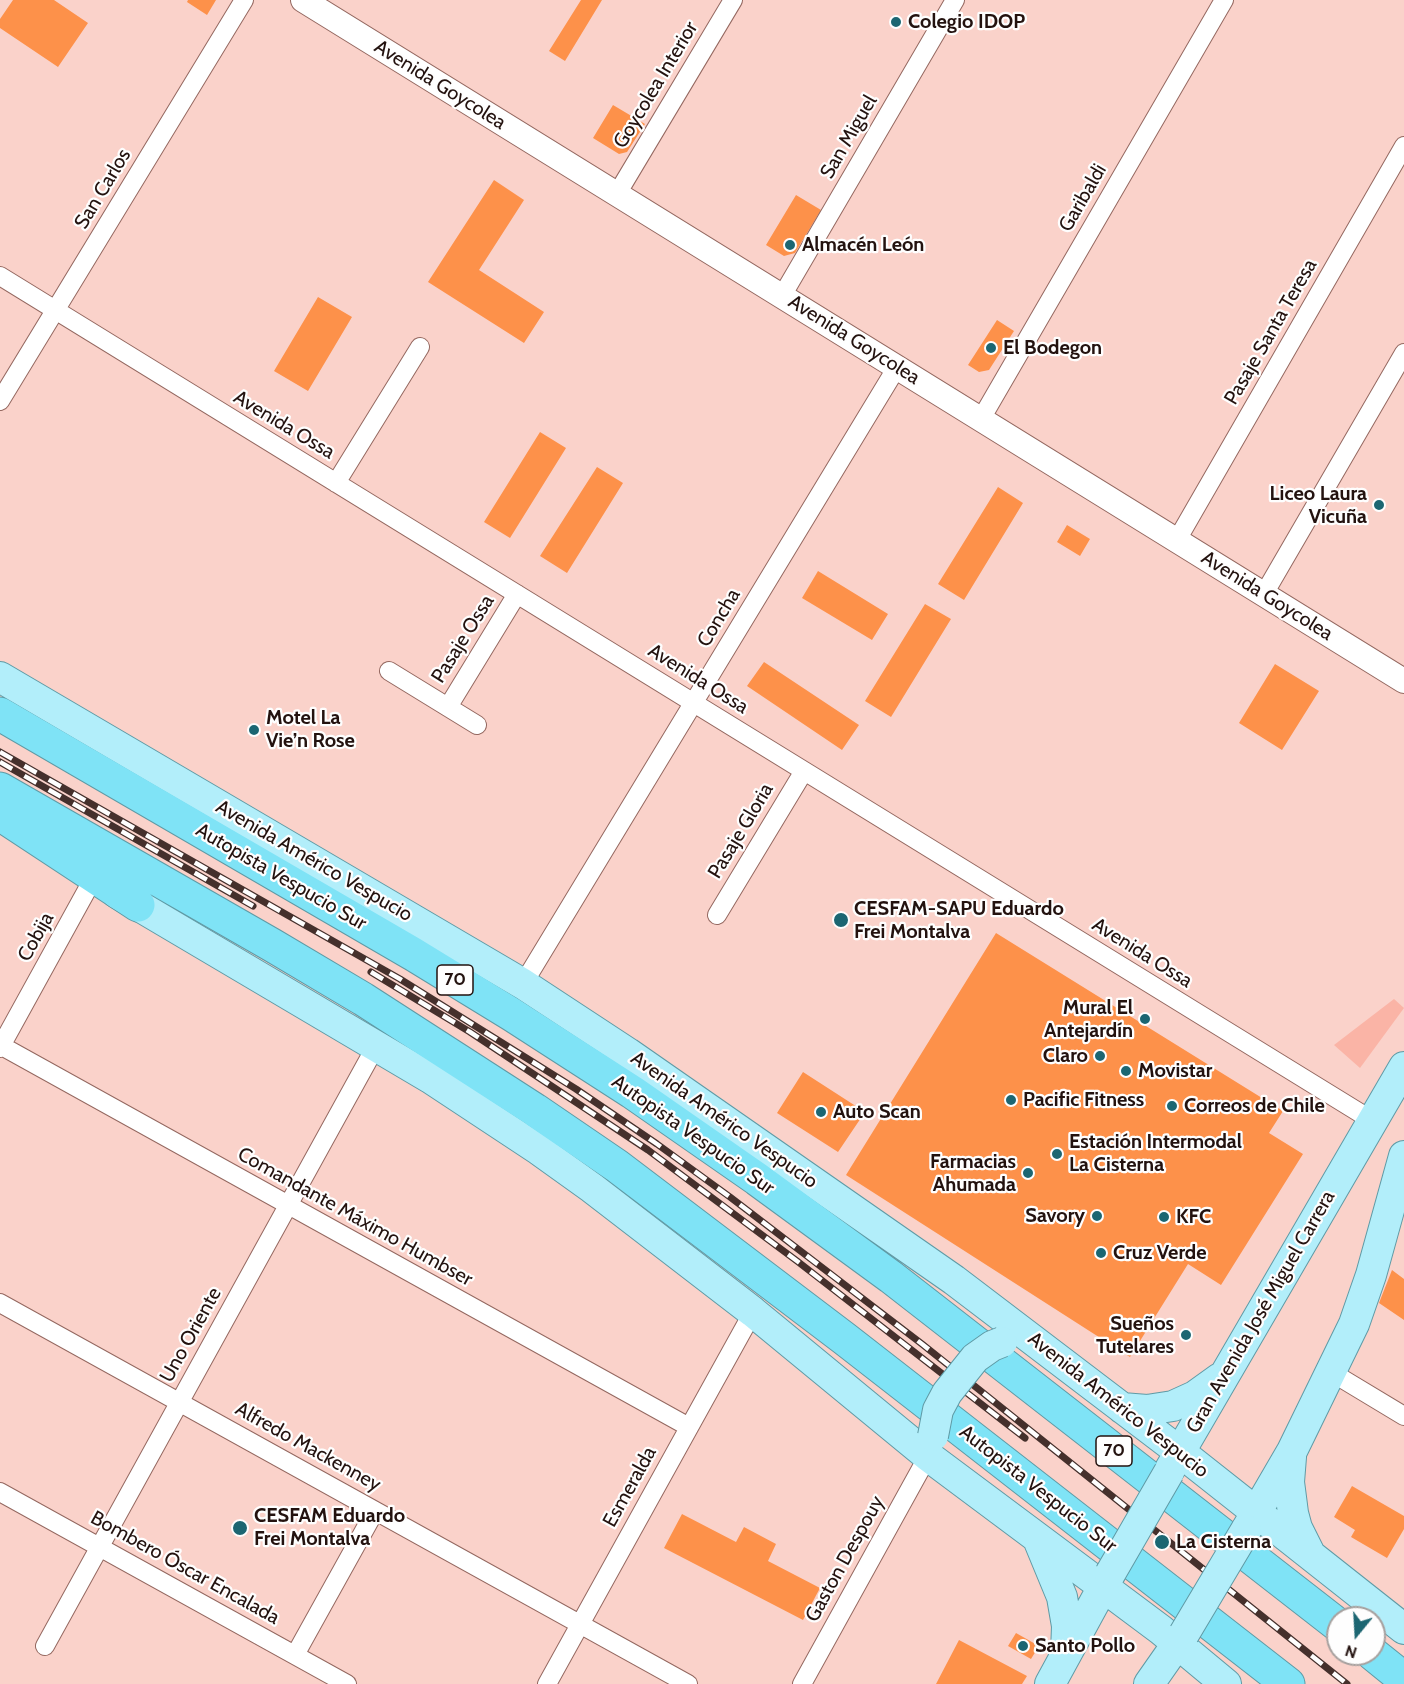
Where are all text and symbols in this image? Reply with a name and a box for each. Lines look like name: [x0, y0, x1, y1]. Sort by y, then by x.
place label: Colegio IDOP: [908, 10, 1025, 34]
marker: Colegio IDOP: [889, 15, 903, 29]
street label: Goycolea Interior: [609, 17, 703, 153]
street label: Avenida Goycolea: [370, 35, 510, 135]
street label: San Miguel: [815, 91, 883, 183]
street label: San Carlos: [70, 145, 136, 233]
street label: Garibaldi: [1054, 160, 1112, 236]
place label: Almacén León: [802, 233, 924, 257]
marker: Almacén León: [783, 238, 797, 252]
street label: Pasaje Santa Teresa: [1220, 255, 1322, 409]
street label: Avenida Goycolea: [784, 290, 924, 390]
place label: El Bodegon: [1003, 336, 1102, 360]
marker: El Bodegon: [984, 341, 998, 355]
street label: Avenida Ossa: [229, 385, 339, 465]
place label: Liceo Laura Vicuña: [1270, 482, 1367, 529]
marker: Liceo Laura Vicuña: [1372, 498, 1386, 512]
street label: Avenida Goycolea: [1197, 546, 1337, 646]
street label: Concha: [692, 585, 746, 651]
street label: Pasaje Ossa: [427, 591, 499, 687]
street label: Avenida Ossa: [643, 639, 753, 719]
place label: Motel La Vie’n Rose: [266, 706, 355, 753]
marker: Motel La Vie’n Rose: [247, 723, 261, 737]
street label: Pasaje Gloria: [703, 779, 779, 883]
street label: Avenida Américo Vespucio: [212, 795, 416, 927]
street label: Autopista Vespucio Sur: [191, 818, 371, 936]
place label: CESFAM-SAPU Eduardo Frei Montalva: [854, 897, 1064, 944]
street label: Cobija: [13, 908, 59, 966]
marker: CESFAM-SAPU Eduardo Frei Montalva: [832, 911, 850, 929]
street label: Avenida Ossa: [1087, 913, 1197, 993]
road number: 70: [437, 965, 473, 995]
place label: Mural El Antejardín: [1044, 996, 1133, 1043]
marker: Mural El Antejardín: [1138, 1012, 1152, 1026]
place label: Claro: [1043, 1044, 1088, 1068]
street label: Avenida Américo Vespucio: [626, 1046, 822, 1194]
marker: Claro: [1093, 1049, 1107, 1063]
place label: Movistar: [1138, 1059, 1212, 1083]
marker: Movistar: [1119, 1064, 1133, 1078]
street label: Autopista Vespucio Sur: [607, 1070, 779, 1200]
place label: Pacific Fitness: [1023, 1088, 1144, 1112]
marker: Pacific Fitness: [1004, 1093, 1018, 1107]
place label: Correos de Chile: [1184, 1094, 1325, 1118]
marker: Correos de Chile: [1165, 1099, 1179, 1113]
place label: Auto Scan: [833, 1100, 921, 1124]
marker: Auto Scan: [814, 1105, 828, 1119]
place label: Estación Intermodal La Cisterna: [1069, 1130, 1242, 1177]
street label: Comandante Máximo Humbser: [233, 1142, 477, 1292]
marker: Estación Intermodal La Cisterna: [1050, 1147, 1064, 1161]
place label: Farmacias Ahumada: [930, 1150, 1016, 1197]
marker: Farmacias Ahumada: [1021, 1166, 1035, 1180]
street label: Gran Avenida José Miguel Carrera: [1182, 1186, 1340, 1438]
place label: Savory: [1025, 1204, 1085, 1228]
place label: KFC: [1176, 1205, 1211, 1229]
marker: Savory: [1090, 1209, 1104, 1223]
marker: KFC: [1157, 1210, 1171, 1224]
place label: Cruz Verde: [1113, 1241, 1207, 1265]
marker: Cruz Verde: [1094, 1246, 1108, 1260]
street label: Uno Oriente: [155, 1283, 227, 1387]
place label: Sueños Tutelares: [1096, 1312, 1174, 1359]
street label: Avenida Américo Vespucio: [1023, 1327, 1213, 1483]
marker: Sueños Tutelares: [1179, 1328, 1193, 1342]
street label: Alfredo Mackenney: [231, 1397, 385, 1497]
street label: Autopista Vespucio Sur: [955, 1420, 1121, 1558]
road number: 70: [1096, 1436, 1132, 1466]
street label: Esmeralda: [598, 1443, 662, 1531]
street label: Gaston Despouy: [800, 1492, 890, 1626]
place label: CESFAM Eduardo Frei Montalva: [254, 1504, 405, 1551]
street label: Bombero Óscar Encalada: [86, 1506, 284, 1630]
marker: CESFAM Eduardo Frei Montalva: [231, 1519, 249, 1537]
place label: La Cisterna: [1176, 1530, 1271, 1554]
marker: La Cisterna: [1153, 1533, 1171, 1551]
north arrow: [1326, 1606, 1386, 1666]
place label: Santo Pollo: [1035, 1634, 1135, 1658]
marker: Santo Pollo: [1016, 1639, 1030, 1653]
text: N: [1343, 1641, 1359, 1662]

